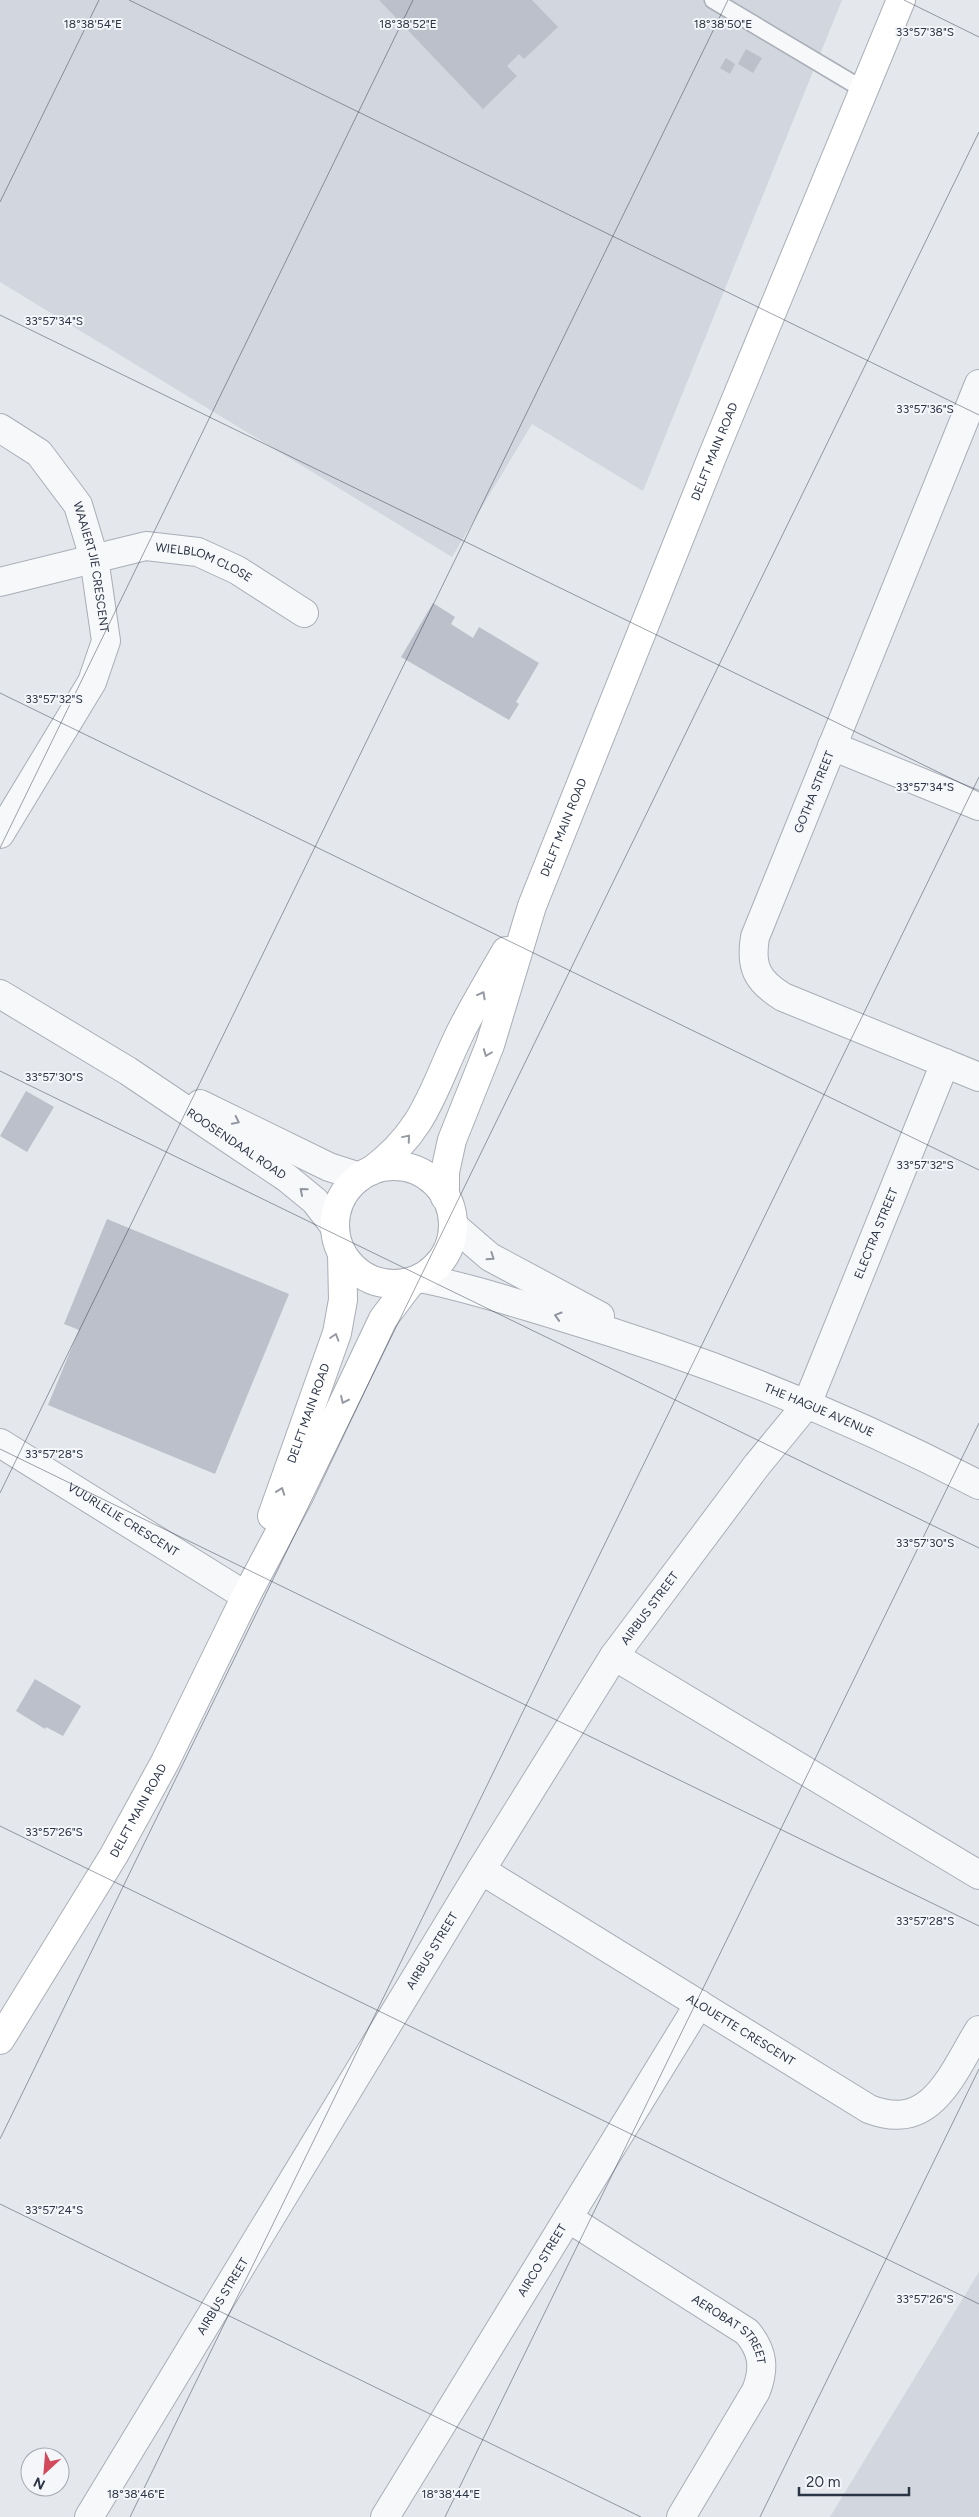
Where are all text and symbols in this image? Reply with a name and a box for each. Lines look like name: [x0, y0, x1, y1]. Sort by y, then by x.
text: 18°38'54"E: [64, 17, 122, 31]
text: 18°38'52"E: [379, 17, 437, 31]
text: 18°38'50"E: [694, 17, 752, 31]
text: 33°57'38"S: [896, 25, 954, 39]
text: 33°57'34"S: [25, 314, 83, 328]
street label: DELFT MAIN ROAD: [688, 400, 741, 503]
text: 33°57'36"S: [896, 402, 954, 416]
street label: WAAIERTJIE CRESCENT: [70, 500, 112, 634]
street label: WIELBLOM CLOSE: [155, 540, 255, 585]
text: 33°57'32"S: [25, 692, 83, 706]
street label: GOTHA STREET: [791, 749, 837, 835]
street label: DELFT MAIN ROAD: [538, 776, 590, 879]
text: 33°57'34"S: [896, 780, 954, 794]
one-way arrow: [475, 991, 485, 1000]
one-way arrow: [483, 1048, 493, 1057]
text: 33°57'30"S: [25, 1070, 83, 1084]
street label: ROOSENDAAL ROAD: [184, 1105, 289, 1182]
one-way arrow: [231, 1115, 240, 1126]
one-way arrow: [401, 1135, 410, 1144]
text: 33°57'32"S: [896, 1158, 954, 1172]
street label: ELECTRA STREET: [851, 1186, 901, 1281]
one-way arrow: [300, 1187, 309, 1196]
one-way arrow: [485, 1251, 494, 1261]
one-way arrow: [554, 1311, 562, 1321]
one-way arrow: [329, 1334, 339, 1342]
street label: DELFT MAIN ROAD: [284, 1362, 333, 1465]
street label: THE HAGUE AVENUE: [762, 1381, 876, 1440]
one-way arrow: [340, 1395, 350, 1404]
text: 33°57'28"S: [25, 1447, 83, 1461]
street label: VUURLELIE CRESCENT: [65, 1480, 182, 1560]
one-way arrow: [275, 1487, 285, 1495]
text: 33°57'30"S: [896, 1536, 954, 1550]
street label: AIRBUS STREET: [618, 1569, 682, 1648]
street label: DELFT MAIN ROAD: [107, 1761, 170, 1860]
text: 33°57'26"S: [25, 1825, 83, 1839]
street label: AIRBUS STREET: [403, 1909, 461, 1992]
text: 33°57'28"S: [896, 1914, 954, 1928]
street label: ALOUETTE CRESCENT: [684, 1991, 798, 2069]
text: 33°57'24"S: [25, 2203, 83, 2217]
street label: AIRCO STREET: [515, 2221, 570, 2299]
street label: AIRBUS STREET: [194, 2255, 252, 2337]
street label: AEROBAT STREET: [689, 2292, 768, 2365]
text: 33°57'26"S: [896, 2292, 954, 2306]
north arrow: [20, 2447, 70, 2497]
scale bar: [799, 2464, 909, 2496]
text: N: [31, 2473, 48, 2493]
text: 20 m: [806, 2473, 840, 2491]
text: 18°38'46"E: [107, 2487, 165, 2501]
text: 18°38'44"E: [422, 2487, 480, 2501]

